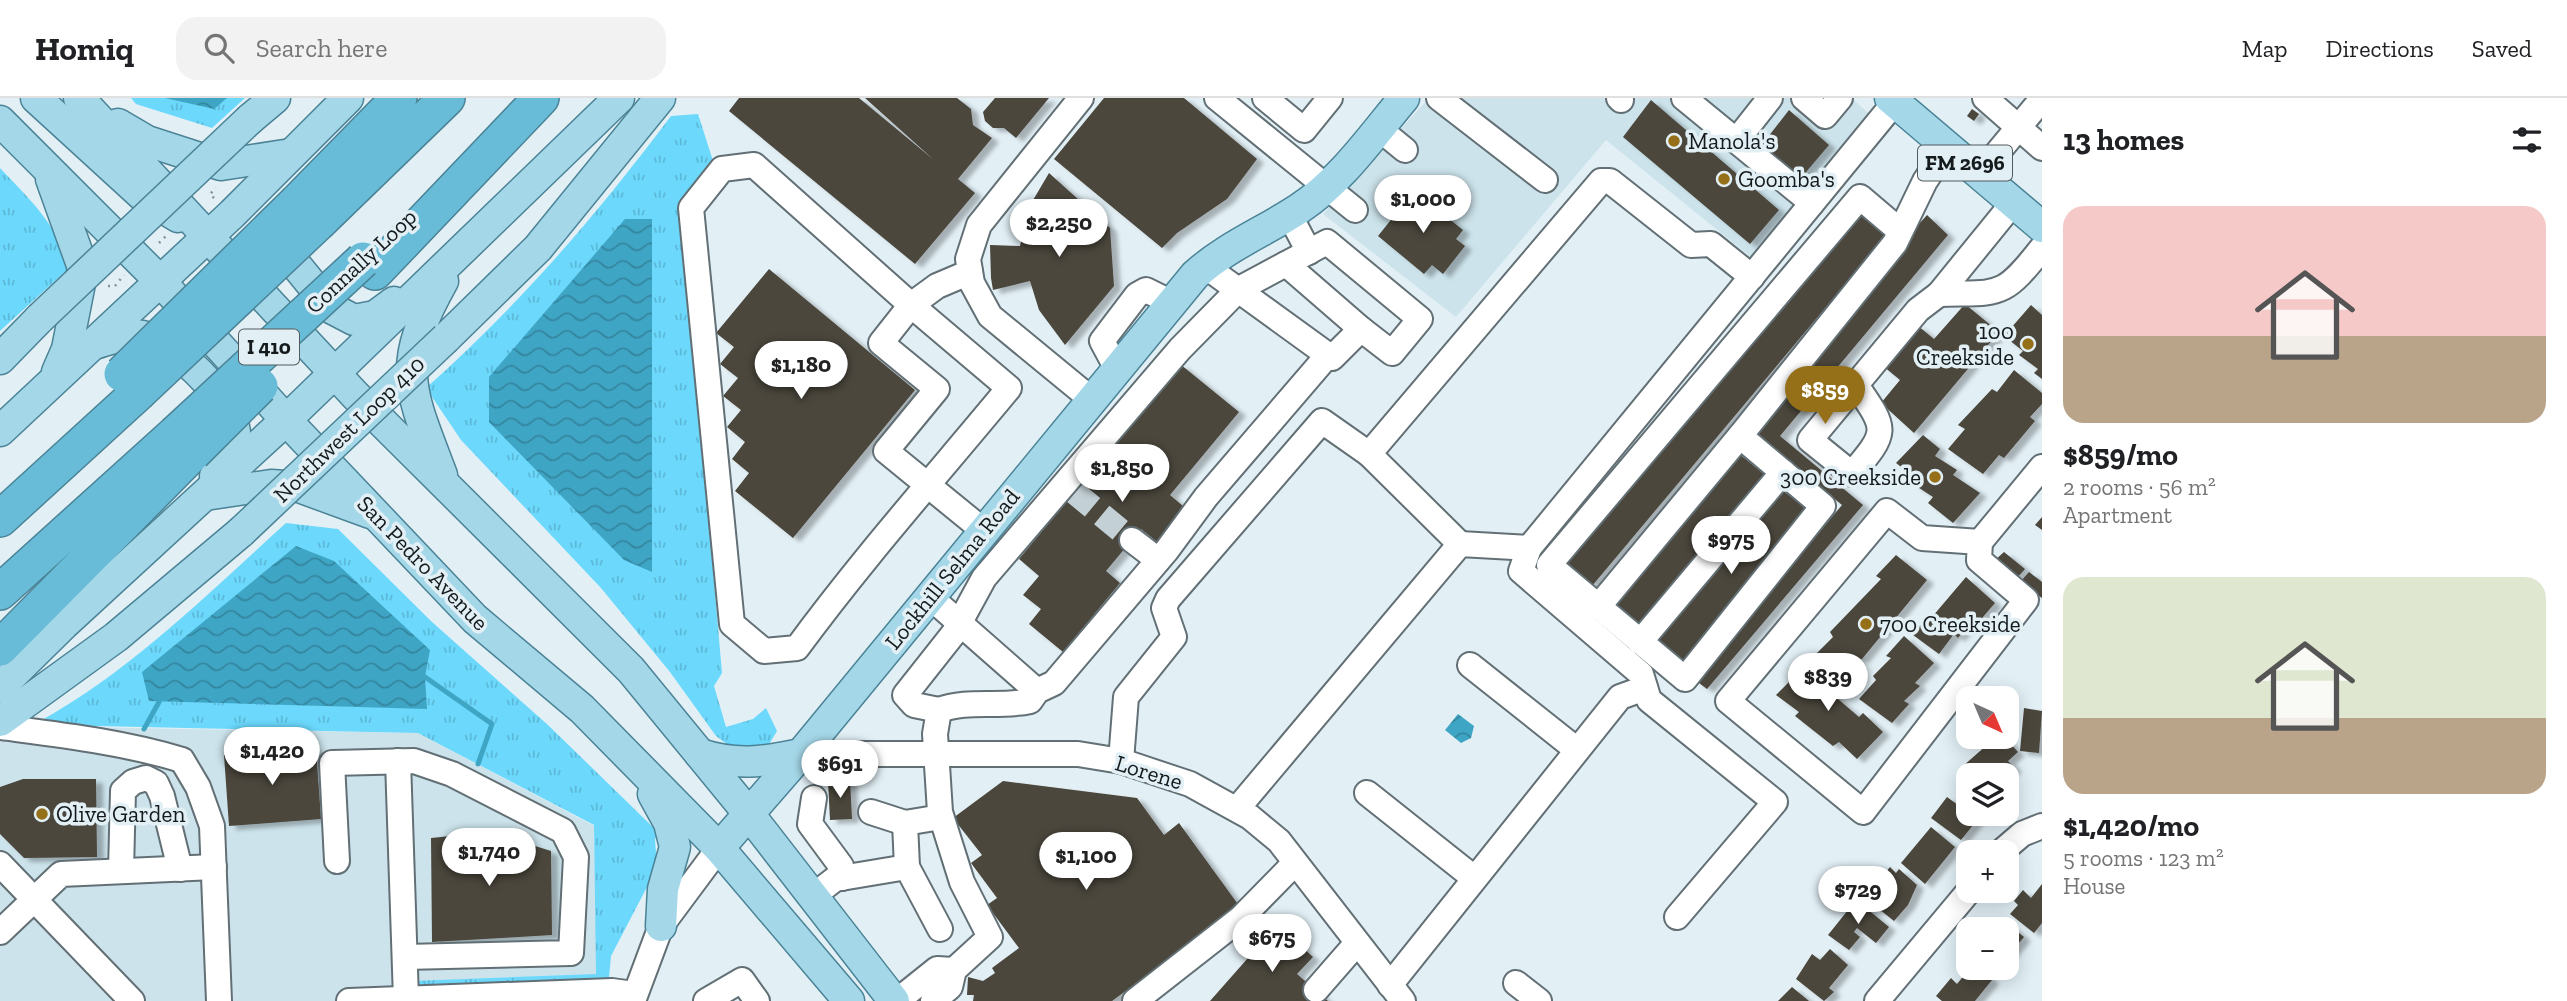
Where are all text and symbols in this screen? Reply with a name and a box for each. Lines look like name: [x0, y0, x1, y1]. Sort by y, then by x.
search box: [176, 17, 666, 80]
text: Homiq: [35, 29, 134, 68]
icon: search: [200, 29, 238, 67]
text: Search here: [256, 32, 387, 64]
text: Map: [2242, 34, 2288, 63]
text: Directions: [2326, 34, 2434, 63]
text: Saved: [2472, 34, 2532, 63]
icon: filters: [2508, 121, 2546, 159]
text: 13 homes: [2063, 122, 2184, 158]
place label: Manola's: [1688, 127, 1776, 155]
marker: Manola's: [1666, 133, 1682, 149]
road number: FM 2696: [1918, 146, 2012, 180]
place label: Goomba's: [1738, 165, 1835, 193]
marker: Goomba's: [1716, 171, 1732, 187]
pin: $1,000: [1366, 176, 1480, 235]
text: $1,000: [1390, 184, 1456, 212]
pin: $2,250: [1002, 200, 1116, 259]
street label: Connally Loop: [300, 203, 422, 319]
text: $2,250: [1026, 208, 1092, 236]
icon: home: [2242, 252, 2368, 378]
place label: 100 Creekside: [1916, 317, 2014, 371]
road number: I 410: [239, 330, 299, 364]
marker: 100 Creekside: [2020, 336, 2036, 352]
pin: $1,180: [744, 342, 858, 401]
street label: Northwest Loop 410: [268, 350, 430, 508]
text: $1,180: [771, 350, 831, 378]
pin: $859: [1784, 366, 1866, 426]
text: $859: [1801, 375, 1849, 403]
text: $859/mo: [2063, 437, 2178, 473]
pin: $1,850: [1065, 444, 1179, 504]
text: $1,850: [1090, 453, 1154, 481]
place label: 300 Creekside: [1780, 463, 1921, 491]
marker: 300 Creekside: [1927, 469, 1943, 485]
text: 2 rooms · 56 m²: [2063, 473, 2216, 501]
street label: Lockhill Selma Road: [879, 483, 1026, 655]
street label: San Pedro Avenue: [352, 490, 494, 636]
text: Apartment: [2063, 501, 2172, 529]
pin: $975: [1690, 517, 1772, 576]
text: $975: [1708, 525, 1755, 553]
place label: 700 Creekside: [1880, 610, 2021, 638]
marker: 700 Creekside: [1858, 616, 1874, 632]
icon: home: [2242, 623, 2368, 749]
pin: $839: [1787, 654, 1869, 713]
text: $839: [1804, 662, 1852, 690]
north arrow: [1956, 686, 2020, 749]
map controls: [1956, 686, 2019, 980]
pin: $1,420: [215, 728, 329, 787]
text: $1,420: [240, 736, 304, 764]
pin: $691: [799, 740, 881, 800]
text: $691: [817, 749, 863, 777]
street label: Lorene: [1112, 749, 1186, 795]
button: layers: [1956, 763, 2019, 826]
place label: Olive Garden: [56, 800, 185, 828]
marker: Olive Garden: [34, 806, 50, 822]
text: $1,420/mo: [2063, 808, 2199, 844]
pin: $1,740: [432, 828, 546, 888]
pin: $1,100: [1029, 832, 1143, 892]
text: $1,740: [458, 837, 520, 865]
button: +: [1956, 840, 2019, 903]
text: $1,100: [1055, 841, 1117, 869]
text: 5 rooms · 123 m²: [2063, 844, 2224, 872]
pin: $729: [1817, 866, 1899, 926]
text: House: [2063, 872, 2125, 900]
text: $729: [1834, 875, 1882, 903]
pin: $675: [1231, 914, 1313, 974]
button: −: [1956, 917, 2019, 980]
text: $675: [1248, 923, 1296, 951]

